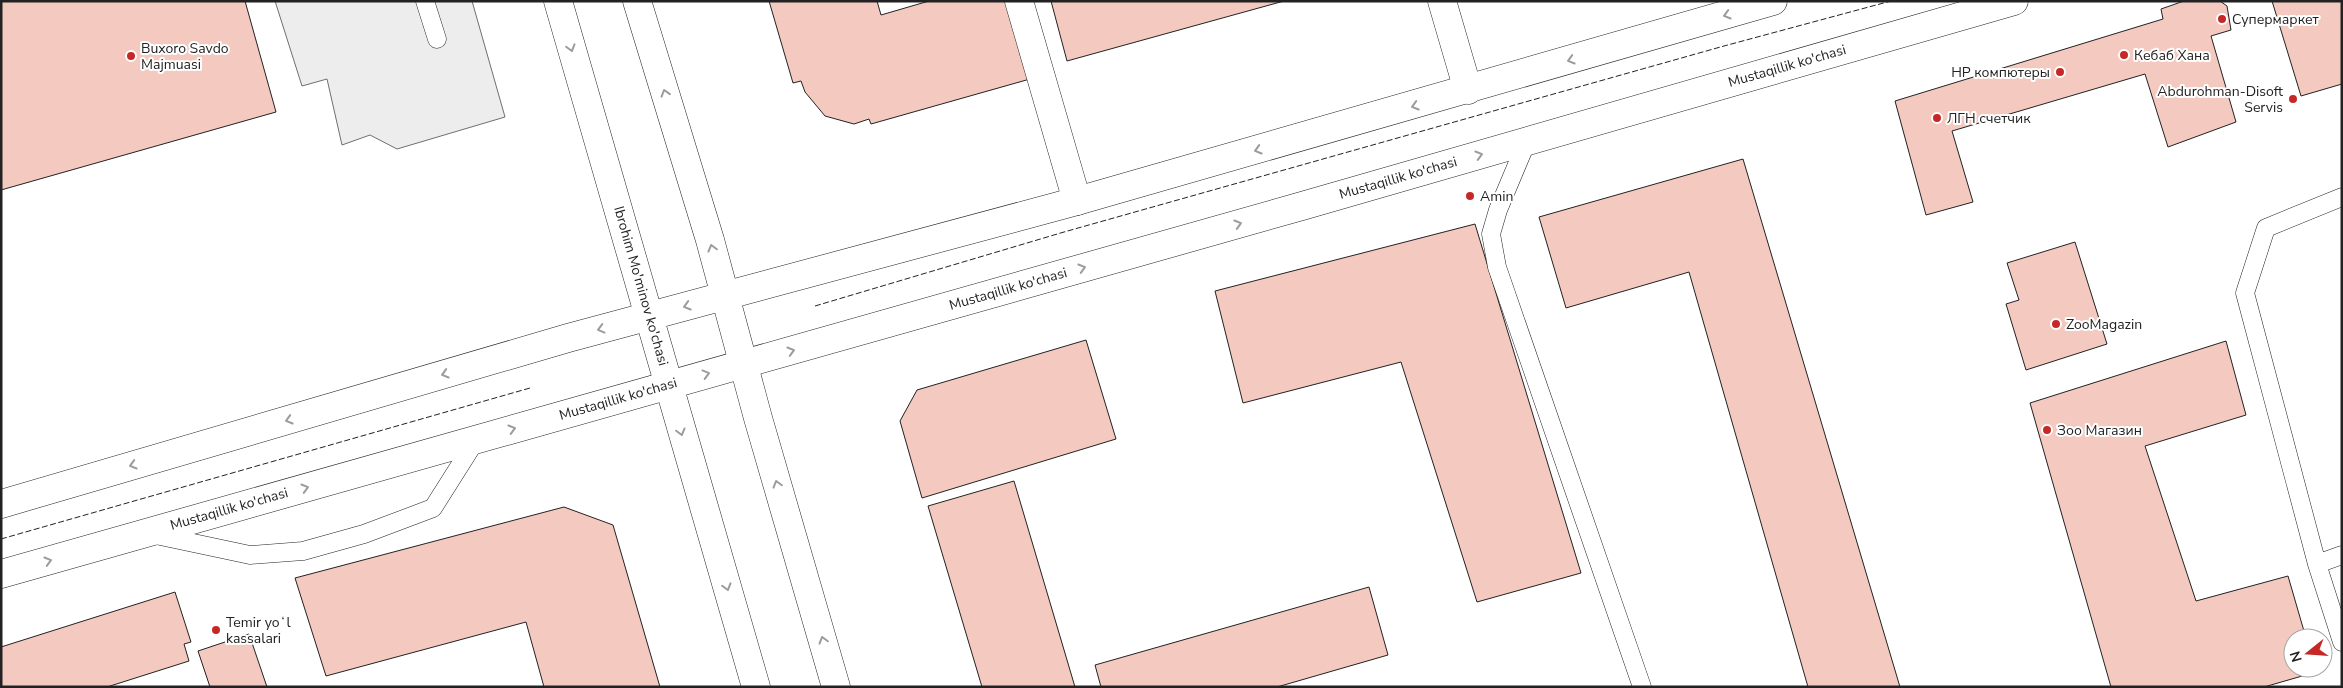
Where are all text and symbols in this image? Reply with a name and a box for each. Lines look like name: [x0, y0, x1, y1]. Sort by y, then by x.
one-way arrow: [1723, 9, 1731, 19]
place label: Супермаркет: [2232, 10, 2320, 29]
marker: Супермаркет: [2216, 13, 2228, 25]
place label: Buxoro Savdo Majmuasi: [141, 39, 229, 74]
street label: Mustaqillik ko'chasi: [1726, 40, 1848, 92]
one-way arrow: [566, 43, 576, 52]
place label: Кебаб Хана: [2134, 46, 2210, 65]
marker: Кебаб Хана: [2118, 49, 2130, 61]
marker: Buxoro Savdo Majmuasi: [125, 50, 137, 62]
one-way arrow: [1567, 55, 1575, 65]
place label: HP компютеры: [1951, 63, 2050, 82]
marker: HP компютеры: [2054, 66, 2066, 78]
place label: Abdurohman-Disoft Servis: [2157, 82, 2283, 117]
one-way arrow: [661, 89, 671, 97]
marker: Abdurohman-Disoft Servis: [2287, 93, 2299, 105]
one-way arrow: [1411, 100, 1419, 110]
place label: ЛГН счетчик: [1947, 109, 2031, 128]
marker: ЛГН счетчик: [1931, 112, 1943, 124]
one-way arrow: [1255, 144, 1263, 154]
one-way arrow: [1474, 150, 1482, 160]
street label: Mustaqillik ko'chasi: [1337, 152, 1459, 204]
place label: Amin: [1480, 187, 1513, 206]
marker: Amin: [1464, 190, 1476, 202]
street label: Ibrohim Mo'minov ko'chasi: [609, 204, 673, 368]
one-way arrow: [1234, 219, 1243, 230]
one-way arrow: [708, 245, 718, 253]
street label: Mustaqillik ko'chasi: [947, 263, 1069, 315]
one-way arrow: [1078, 264, 1086, 274]
one-way arrow: [683, 300, 691, 310]
place label: ZooMagazin: [2066, 315, 2142, 334]
marker: ZooMagazin: [2050, 318, 2062, 330]
one-way arrow: [598, 324, 606, 334]
one-way arrow: [787, 346, 795, 356]
one-way arrow: [442, 369, 450, 379]
one-way arrow: [702, 370, 710, 380]
street label: Mustaqillik ko'chasi: [557, 373, 679, 425]
one-way arrow: [286, 414, 294, 424]
place label: Зоо Магазин: [2057, 421, 2142, 440]
marker: Зоо Магазин: [2041, 424, 2053, 436]
one-way arrow: [508, 425, 516, 435]
one-way arrow: [675, 427, 686, 436]
one-way arrow: [130, 460, 138, 470]
one-way arrow: [773, 480, 783, 488]
street label: Mustaqillik ko'chasi: [168, 483, 290, 535]
one-way arrow: [301, 483, 309, 493]
one-way arrow: [44, 556, 52, 566]
one-way arrow: [722, 583, 732, 591]
place label: Temir yoʻl kassalari: [226, 613, 292, 648]
marker: Temir yoʻl kassalari: [210, 624, 222, 636]
north arrow: [2283, 628, 2333, 678]
one-way arrow: [818, 636, 828, 645]
text: N: [2285, 649, 2307, 664]

